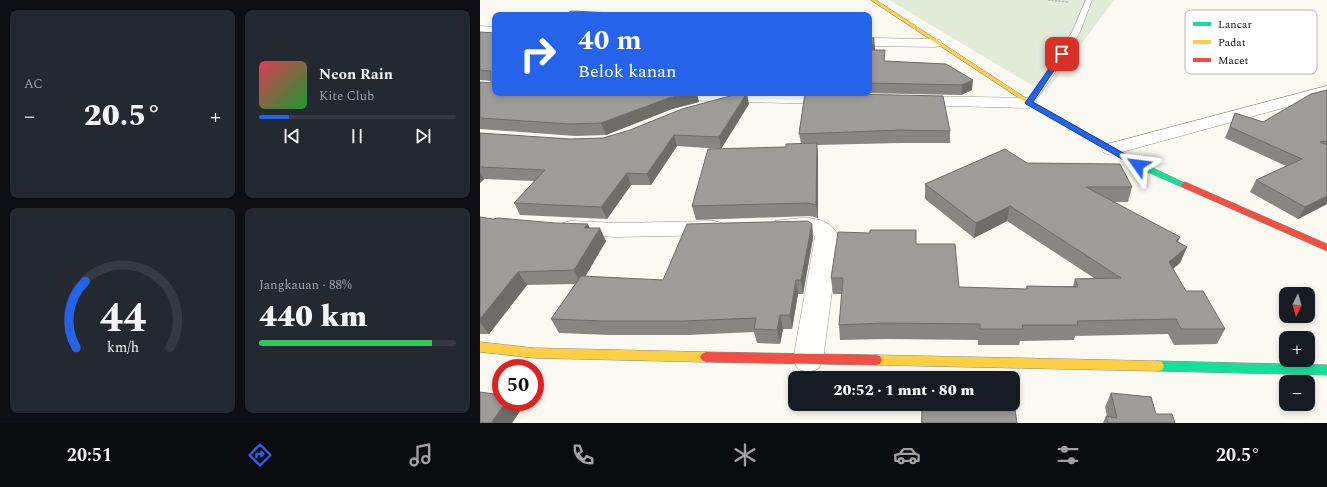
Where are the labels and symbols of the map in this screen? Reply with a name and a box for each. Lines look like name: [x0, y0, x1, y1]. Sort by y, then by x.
legend: [1185, 10, 1317, 74]
text: Lancar: [1218, 16, 1252, 33]
text: Padat: [1218, 34, 1246, 51]
pin: [1045, 37, 1079, 71]
text: Macet: [1218, 52, 1249, 69]
position arrow: [1117, 144, 1159, 186]
north arrow: [1279, 287, 1315, 323]
speed limit sign: 50: [492, 359, 544, 411]

